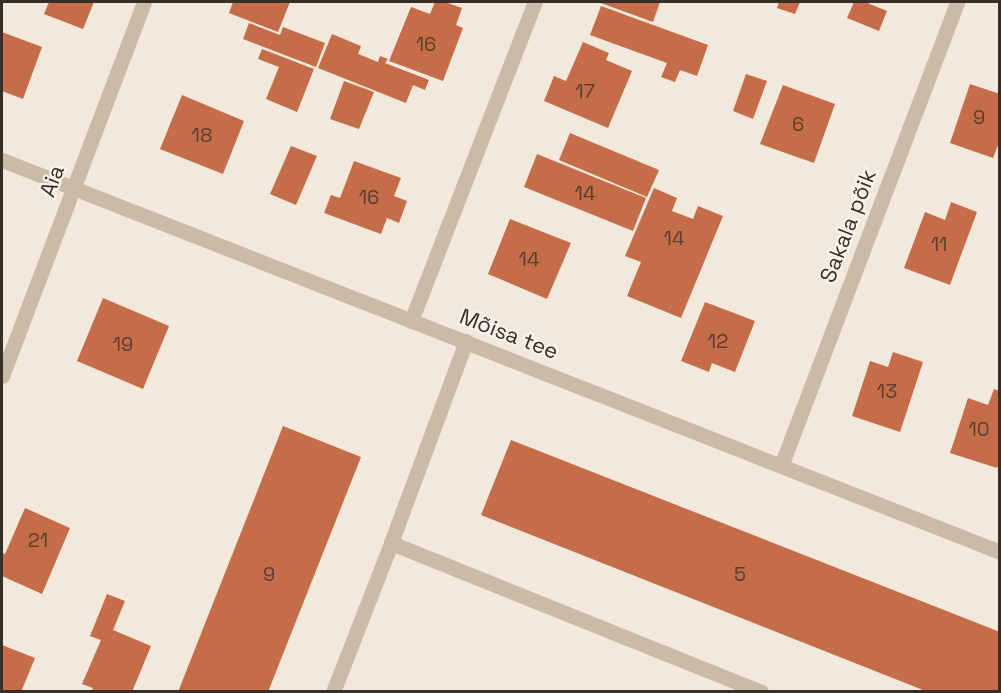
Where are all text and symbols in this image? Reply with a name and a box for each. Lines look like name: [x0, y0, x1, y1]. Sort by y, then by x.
house number: 16: [416, 32, 436, 56]
house number: 17: [575, 79, 595, 103]
house number: 9: [973, 105, 985, 129]
house number: 6: [792, 112, 804, 136]
house number: 18: [192, 123, 212, 147]
street label: Aia: [34, 161, 70, 201]
street label: Sakala põik: [814, 166, 882, 286]
house number: 14: [575, 181, 595, 205]
house number: 16: [359, 185, 379, 209]
house number: 14: [664, 226, 684, 250]
house number: 11: [931, 232, 947, 256]
house number: 14: [519, 247, 539, 271]
street label: Mõisa tee: [456, 303, 562, 365]
house number: 12: [708, 329, 728, 353]
house number: 19: [113, 332, 133, 356]
house number: 13: [877, 379, 897, 403]
house number: 10: [968, 417, 990, 441]
house number: 21: [28, 528, 48, 552]
house number: 9: [263, 562, 275, 586]
house number: 5: [734, 562, 746, 586]

